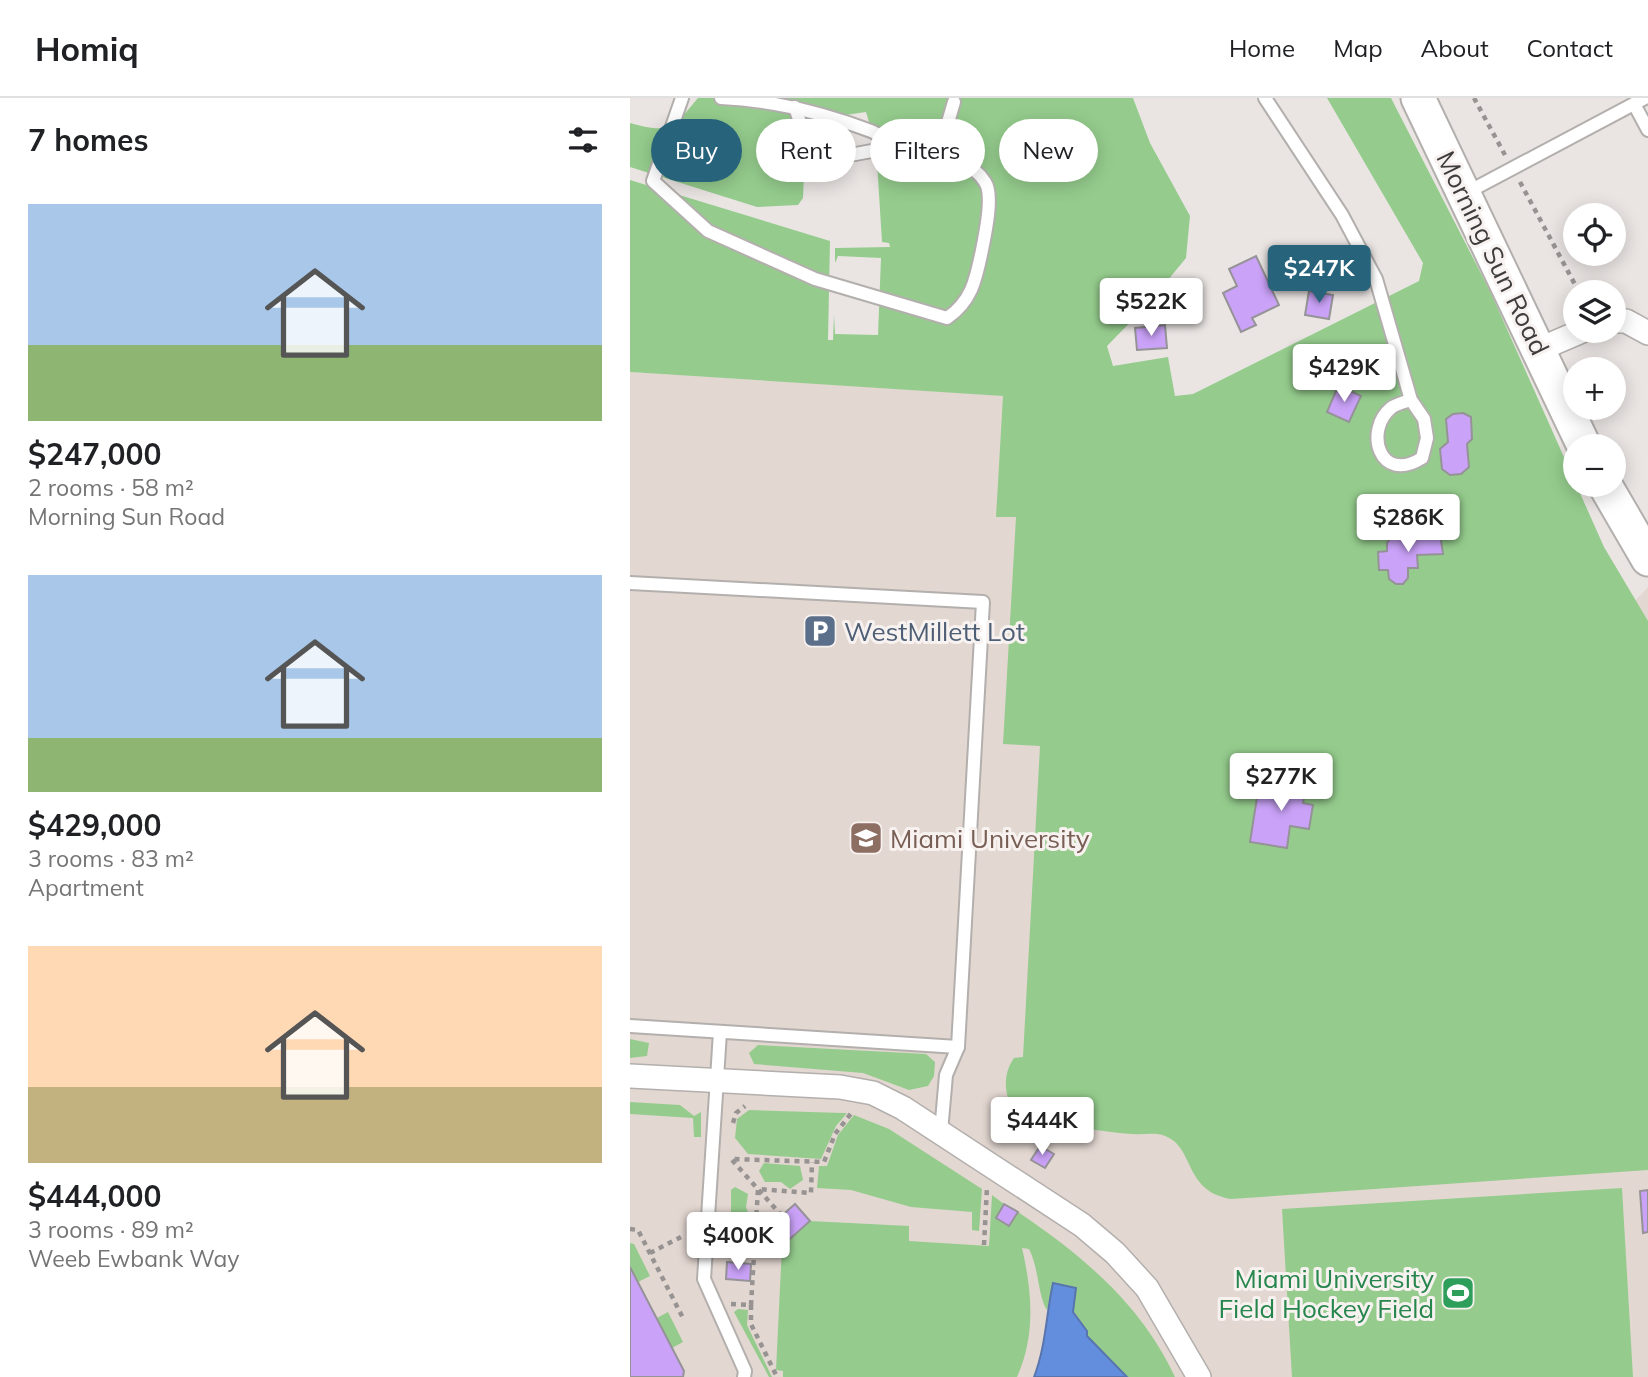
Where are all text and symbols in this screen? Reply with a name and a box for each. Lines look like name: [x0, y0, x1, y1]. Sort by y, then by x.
text: Homiq: [35, 28, 139, 69]
text: Home: [1229, 33, 1295, 63]
text: Map: [1333, 33, 1383, 63]
text: About: [1421, 33, 1489, 63]
text: Contact: [1527, 33, 1613, 63]
chip: Buy: [651, 119, 742, 182]
chip: Rent: [756, 119, 856, 182]
chip: Filters: [870, 119, 985, 182]
chip: New: [999, 119, 1098, 182]
text: 7 homes: [28, 121, 149, 159]
icon: filters: [564, 121, 602, 159]
street label: Morning Sun Road: [1429, 146, 1557, 360]
map controls: [1563, 203, 1626, 497]
button: locate: [1563, 203, 1626, 266]
pin: $247K: [1270, 246, 1368, 305]
icon: home: [252, 250, 378, 376]
text: $247K: [1284, 253, 1354, 282]
pin: $522K: [1102, 278, 1200, 338]
button: layers: [1563, 280, 1626, 343]
text: $522K: [1116, 286, 1186, 315]
pin: $429K: [1295, 344, 1393, 404]
text: $429K: [1309, 352, 1379, 381]
button: +: [1563, 357, 1626, 420]
button: −: [1563, 434, 1626, 497]
text: $247,000: [28, 435, 161, 473]
text: 2 rooms · 58 m²: [28, 473, 194, 502]
pin: $286K: [1359, 494, 1457, 554]
text: Morning Sun Road: [28, 502, 225, 531]
text: $286K: [1373, 502, 1443, 531]
parking icon: WestMillett Lot: [801, 612, 839, 650]
place label: WestMillett Lot: [844, 615, 1025, 648]
icon: home: [252, 621, 378, 747]
pin: $277K: [1232, 754, 1330, 813]
text: $277K: [1246, 761, 1316, 790]
text: $429,000: [28, 806, 161, 844]
school or university icon: Miami University: [847, 819, 885, 857]
place label: Miami University: [890, 822, 1090, 855]
text: 3 rooms · 83 m²: [28, 844, 194, 873]
text: Apartment: [28, 873, 144, 902]
icon: home: [252, 992, 378, 1118]
pin: $444K: [993, 1098, 1091, 1157]
text: $444K: [1007, 1105, 1077, 1134]
text: $444,000: [28, 1177, 161, 1215]
pin: $400K: [689, 1212, 787, 1272]
text: 3 rooms · 89 m²: [28, 1215, 194, 1244]
text: $400K: [703, 1220, 773, 1249]
text: Weeb Ewbank Way: [28, 1244, 239, 1273]
place label: Miami University Field Hockey Field: [1218, 1262, 1434, 1325]
sports icon: Miami University Field Hockey Field: [1439, 1274, 1477, 1312]

